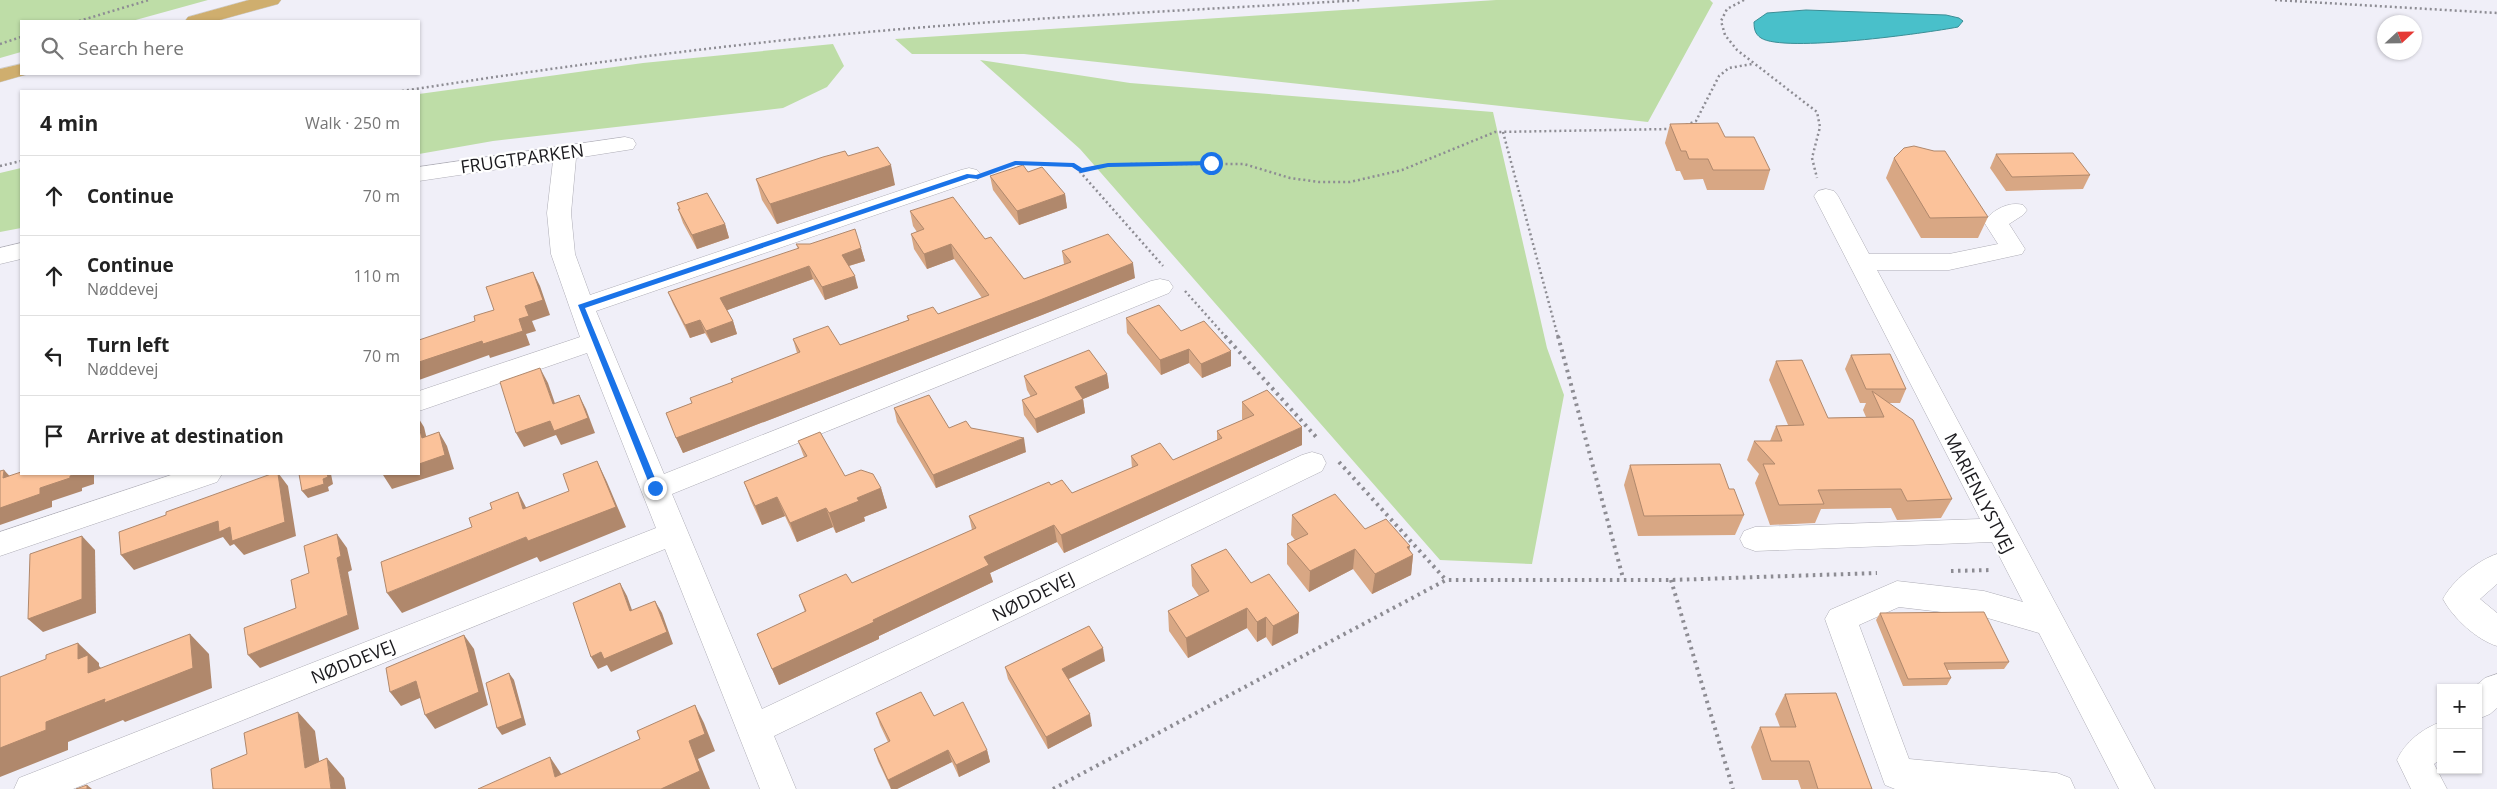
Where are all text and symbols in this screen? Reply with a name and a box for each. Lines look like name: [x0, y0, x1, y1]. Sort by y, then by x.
north arrow: [2377, 15, 2422, 60]
search box: [20, 20, 420, 75]
icon: search: [38, 34, 66, 62]
text: Search here: [78, 35, 184, 61]
text: 4 min: [40, 109, 98, 137]
text: Walk · 250 m: [305, 112, 400, 134]
street label: FRUGTPARKEN: [459, 137, 585, 179]
route start: [1200, 152, 1223, 175]
icon: ahead: [40, 182, 68, 210]
text: Continue: [87, 183, 174, 209]
text: 70 m: [363, 185, 400, 207]
text: Continue: [87, 252, 174, 278]
icon: ahead: [40, 262, 68, 290]
text: 110 m: [354, 265, 400, 287]
text: Nøddevej: [87, 278, 158, 300]
text: Turn left: [87, 332, 169, 358]
icon: left: [40, 342, 68, 370]
text: 70 m: [363, 345, 400, 367]
text: Nøddevej: [87, 358, 158, 380]
icon: arrive: [40, 422, 68, 450]
text: Arrive at destination: [87, 423, 284, 449]
street label: MARIENLYSTVEJ: [1939, 429, 2021, 557]
route end: [644, 477, 667, 500]
street label: NØDDEVEJ: [988, 566, 1078, 626]
street label: NØDDEVEJ: [307, 633, 399, 689]
map controls: [2437, 684, 2482, 774]
button: +: [2437, 684, 2482, 729]
button: −: [2437, 729, 2482, 774]

